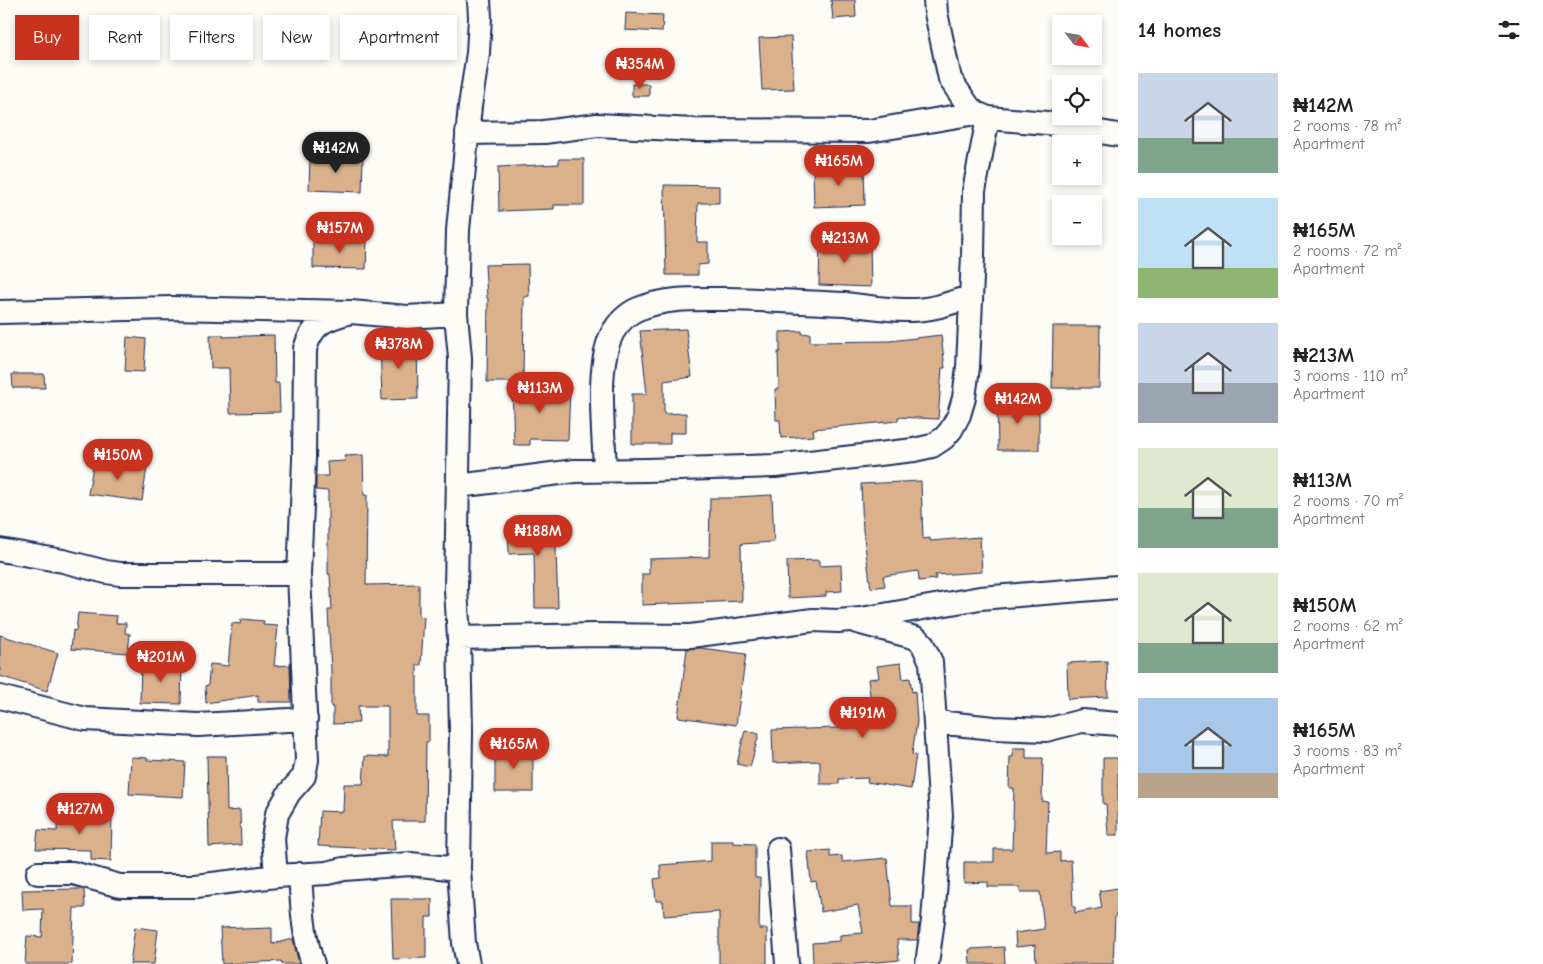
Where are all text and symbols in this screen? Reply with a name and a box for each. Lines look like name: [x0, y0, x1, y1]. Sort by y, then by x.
chip: Buy: [15, 15, 79, 60]
chip: Rent: [89, 15, 160, 60]
chip: Filters: [170, 15, 253, 60]
chip: New: [263, 15, 330, 60]
chip: Apartment: [340, 15, 457, 60]
north arrow: [1052, 15, 1102, 65]
map controls: [1052, 15, 1102, 245]
icon: filters: [1495, 16, 1523, 44]
text: 14 homes: [1138, 18, 1221, 42]
pin: ₦354M: [605, 48, 675, 90]
text: ₦354M: [616, 55, 664, 73]
button: locate: [1052, 75, 1102, 125]
icon: home: [1178, 93, 1238, 153]
text: ₦142M: [1293, 93, 1353, 117]
text: 2 rooms · 78 m²: [1293, 117, 1401, 135]
pin: ₦142M: [301, 132, 371, 174]
button: +: [1052, 135, 1102, 185]
text: Apartment: [1293, 135, 1365, 153]
text: ₦142M: [313, 139, 359, 157]
pin: ₦165M: [804, 144, 874, 187]
text: ₦165M: [815, 152, 863, 170]
button: −: [1052, 195, 1102, 245]
pin: ₦157M: [305, 212, 375, 254]
icon: home: [1178, 218, 1238, 278]
text: ₦165M: [1293, 218, 1355, 242]
text: ₦157M: [317, 219, 363, 237]
pin: ₦213M: [810, 222, 880, 264]
text: ₦213M: [822, 229, 868, 247]
text: 2 rooms · 72 m²: [1293, 242, 1402, 260]
text: Apartment: [1293, 260, 1365, 278]
pin: ₦378M: [364, 328, 434, 370]
text: ₦378M: [375, 335, 423, 353]
icon: home: [1178, 343, 1238, 403]
text: ₦213M: [1293, 343, 1354, 367]
text: 3 rooms · 110 m²: [1293, 367, 1408, 385]
pin: ₦113M: [505, 372, 575, 414]
text: ₦113M: [518, 379, 562, 397]
pin: ₦142M: [983, 382, 1053, 425]
text: Apartment: [1293, 385, 1365, 403]
text: ₦142M: [995, 390, 1041, 408]
pin: ₦150M: [83, 438, 153, 481]
text: ₦150M: [94, 446, 142, 464]
icon: home: [1178, 468, 1238, 528]
text: ₦113M: [1293, 468, 1352, 492]
text: 2 rooms · 70 m²: [1293, 492, 1403, 510]
text: Apartment: [1293, 510, 1365, 528]
pin: ₦188M: [503, 514, 573, 557]
text: ₦188M: [514, 522, 562, 540]
icon: home: [1178, 593, 1238, 653]
text: ₦150M: [1293, 593, 1357, 617]
text: 2 rooms · 62 m²: [1293, 617, 1403, 635]
text: Apartment: [1293, 635, 1365, 653]
pin: ₦201M: [126, 640, 196, 683]
text: ₦201M: [137, 648, 185, 666]
pin: ₦191M: [828, 696, 898, 739]
text: ₦191M: [840, 704, 886, 722]
icon: home: [1178, 718, 1238, 778]
text: ₦165M: [1293, 718, 1355, 742]
pin: ₦165M: [479, 728, 549, 770]
text: ₦165M: [490, 735, 538, 753]
text: 3 rooms · 83 m²: [1293, 742, 1402, 760]
text: Apartment: [1293, 760, 1365, 778]
pin: ₦127M: [45, 792, 115, 835]
text: ₦127M: [57, 800, 103, 818]

